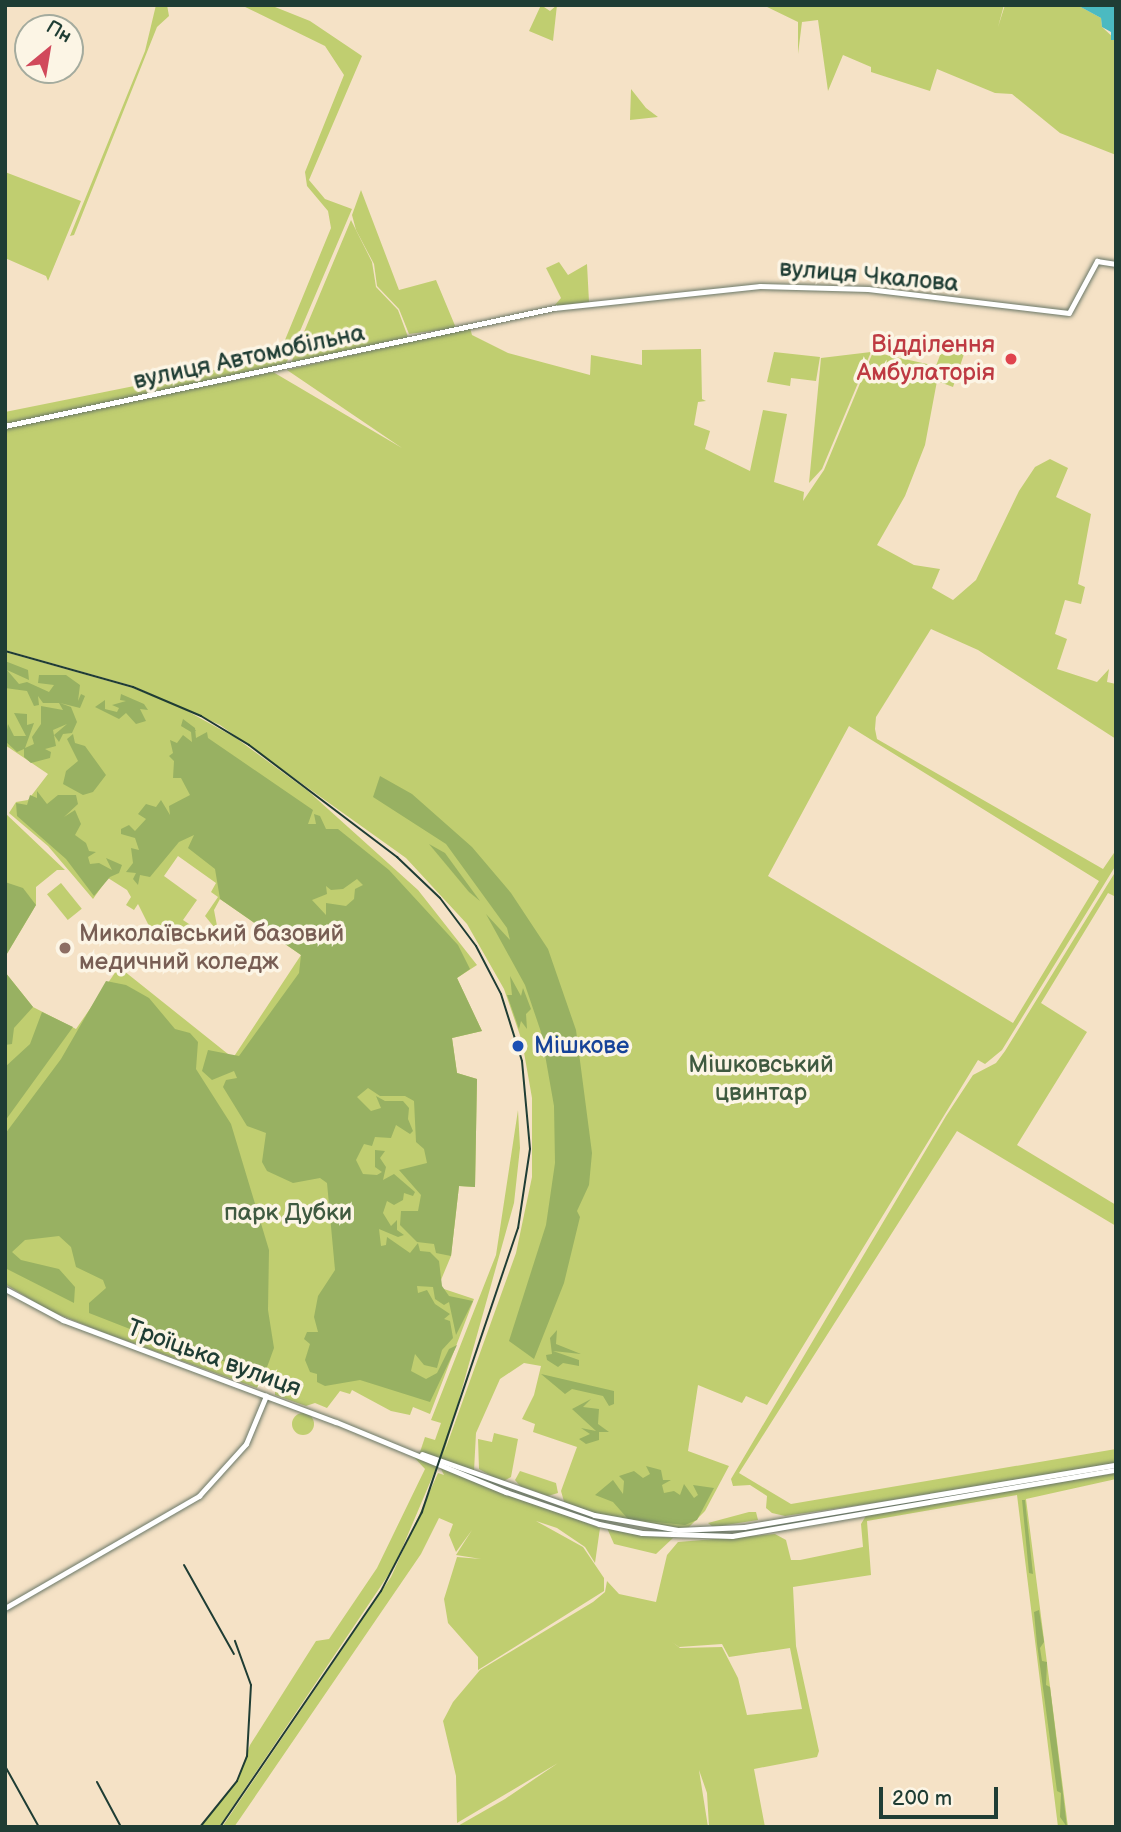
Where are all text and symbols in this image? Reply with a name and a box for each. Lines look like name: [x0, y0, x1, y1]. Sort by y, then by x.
north arrow: [14, 14, 84, 84]
text: Пн: [42, 16, 75, 48]
street label: вулиця Чкалова: [778, 254, 960, 298]
street label: вулиця Автомобільна: [131, 318, 367, 396]
place label: Відділення Амбулаторія: [857, 331, 995, 387]
marker: Відділення Амбулаторія: [1001, 349, 1021, 369]
place label: Миколаївський базовий медичний коледж: [79, 920, 344, 976]
marker: Миколаївський базовий медичний коледж: [57, 940, 73, 956]
place label: Мішкове: [534, 1032, 629, 1060]
marker: Мішкове: [508, 1036, 528, 1056]
park label: Мішковський цвинтар: [688, 1051, 834, 1107]
park label: парк Дубки: [224, 1199, 352, 1227]
street label: Троїцька вулиця: [123, 1313, 305, 1403]
scale bar: [883, 1772, 1002, 1816]
text: 200 m: [892, 1786, 952, 1811]

